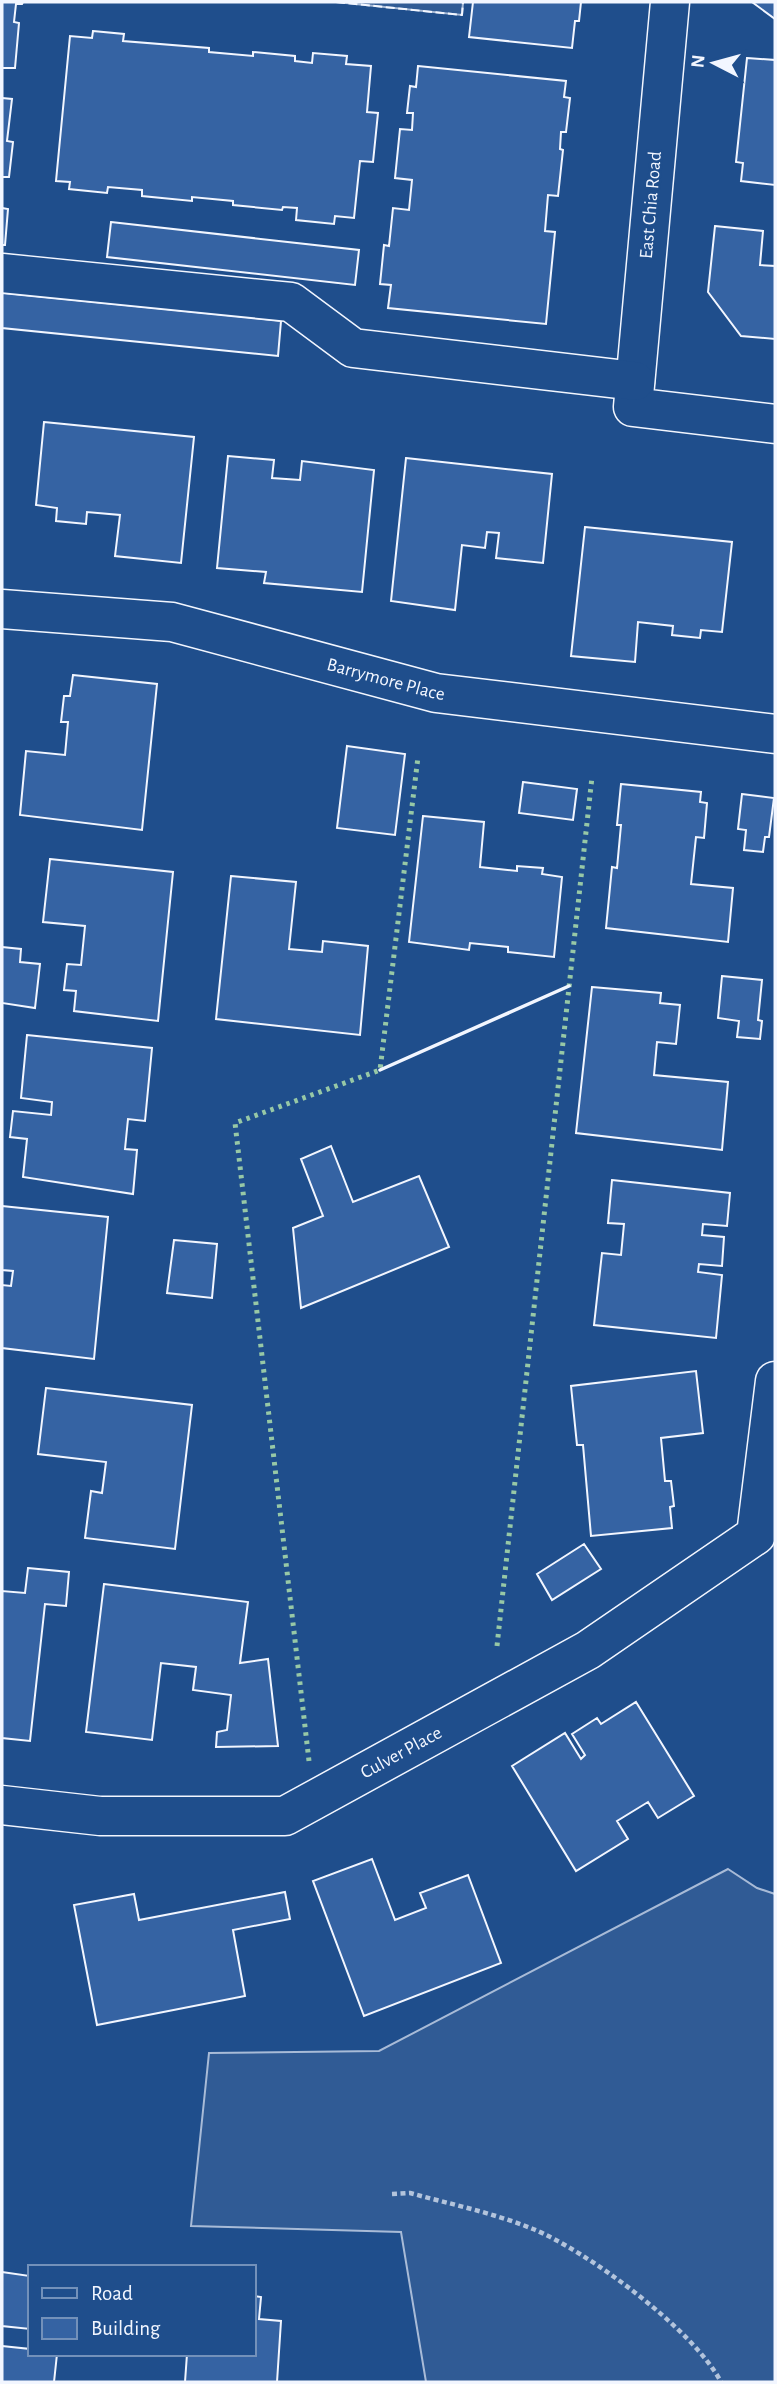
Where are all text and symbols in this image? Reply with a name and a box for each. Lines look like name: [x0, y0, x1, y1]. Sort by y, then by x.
north arrow: [679, 28, 749, 98]
text: N: [688, 54, 709, 69]
street label: East Chia Road: [637, 150, 665, 260]
street label: Barrymore Place: [325, 655, 446, 703]
street label: Culver Place: [357, 1723, 445, 1782]
legend: [28, 2265, 256, 2356]
text: Road: [91, 2283, 133, 2304]
text: Building: [91, 2318, 161, 2339]

